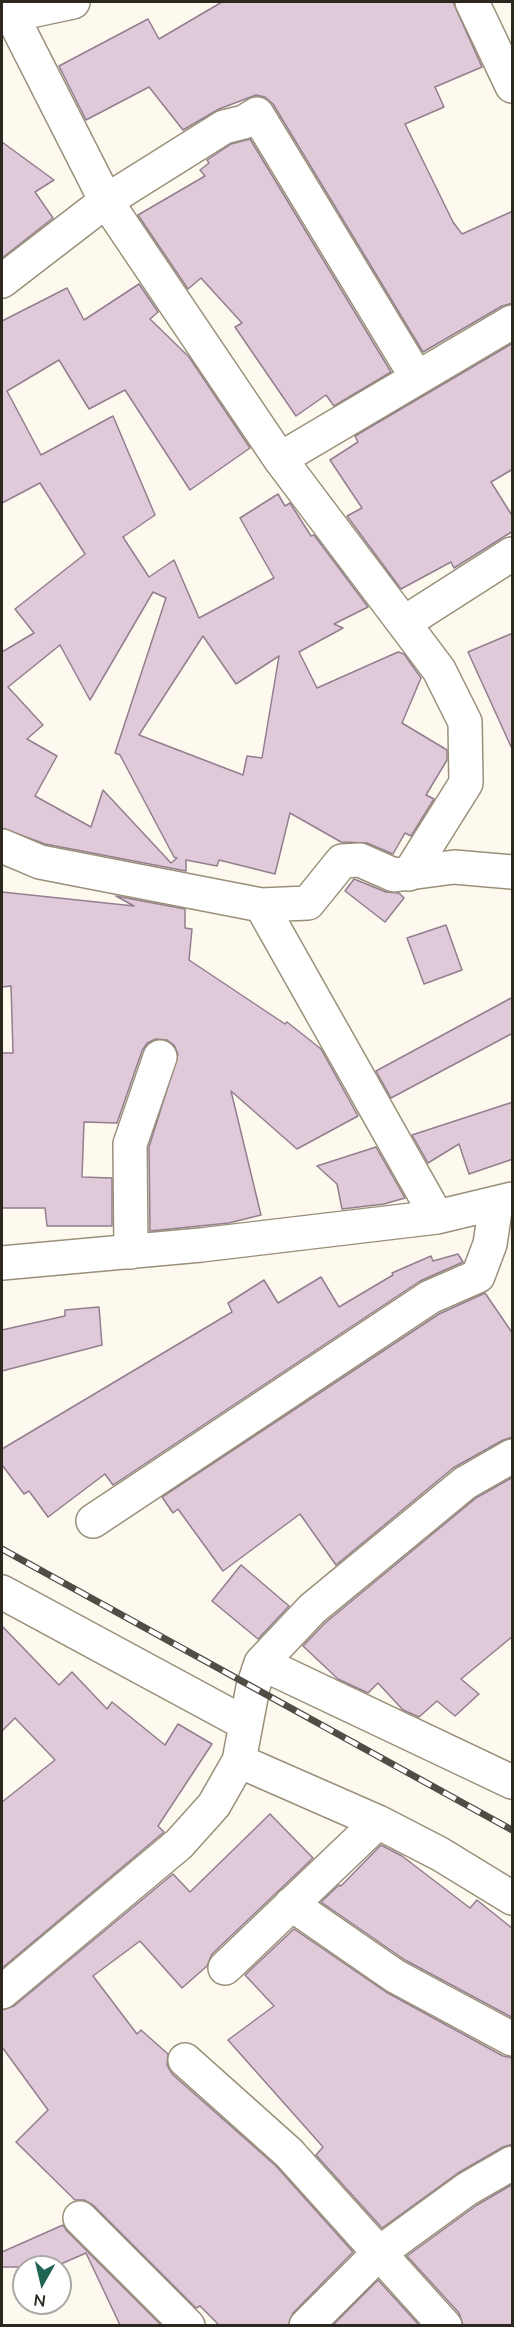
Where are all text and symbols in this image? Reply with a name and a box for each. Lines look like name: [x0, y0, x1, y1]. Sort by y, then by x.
north arrow: [12, 2255, 72, 2315]
text: N: [32, 2290, 47, 2312]

